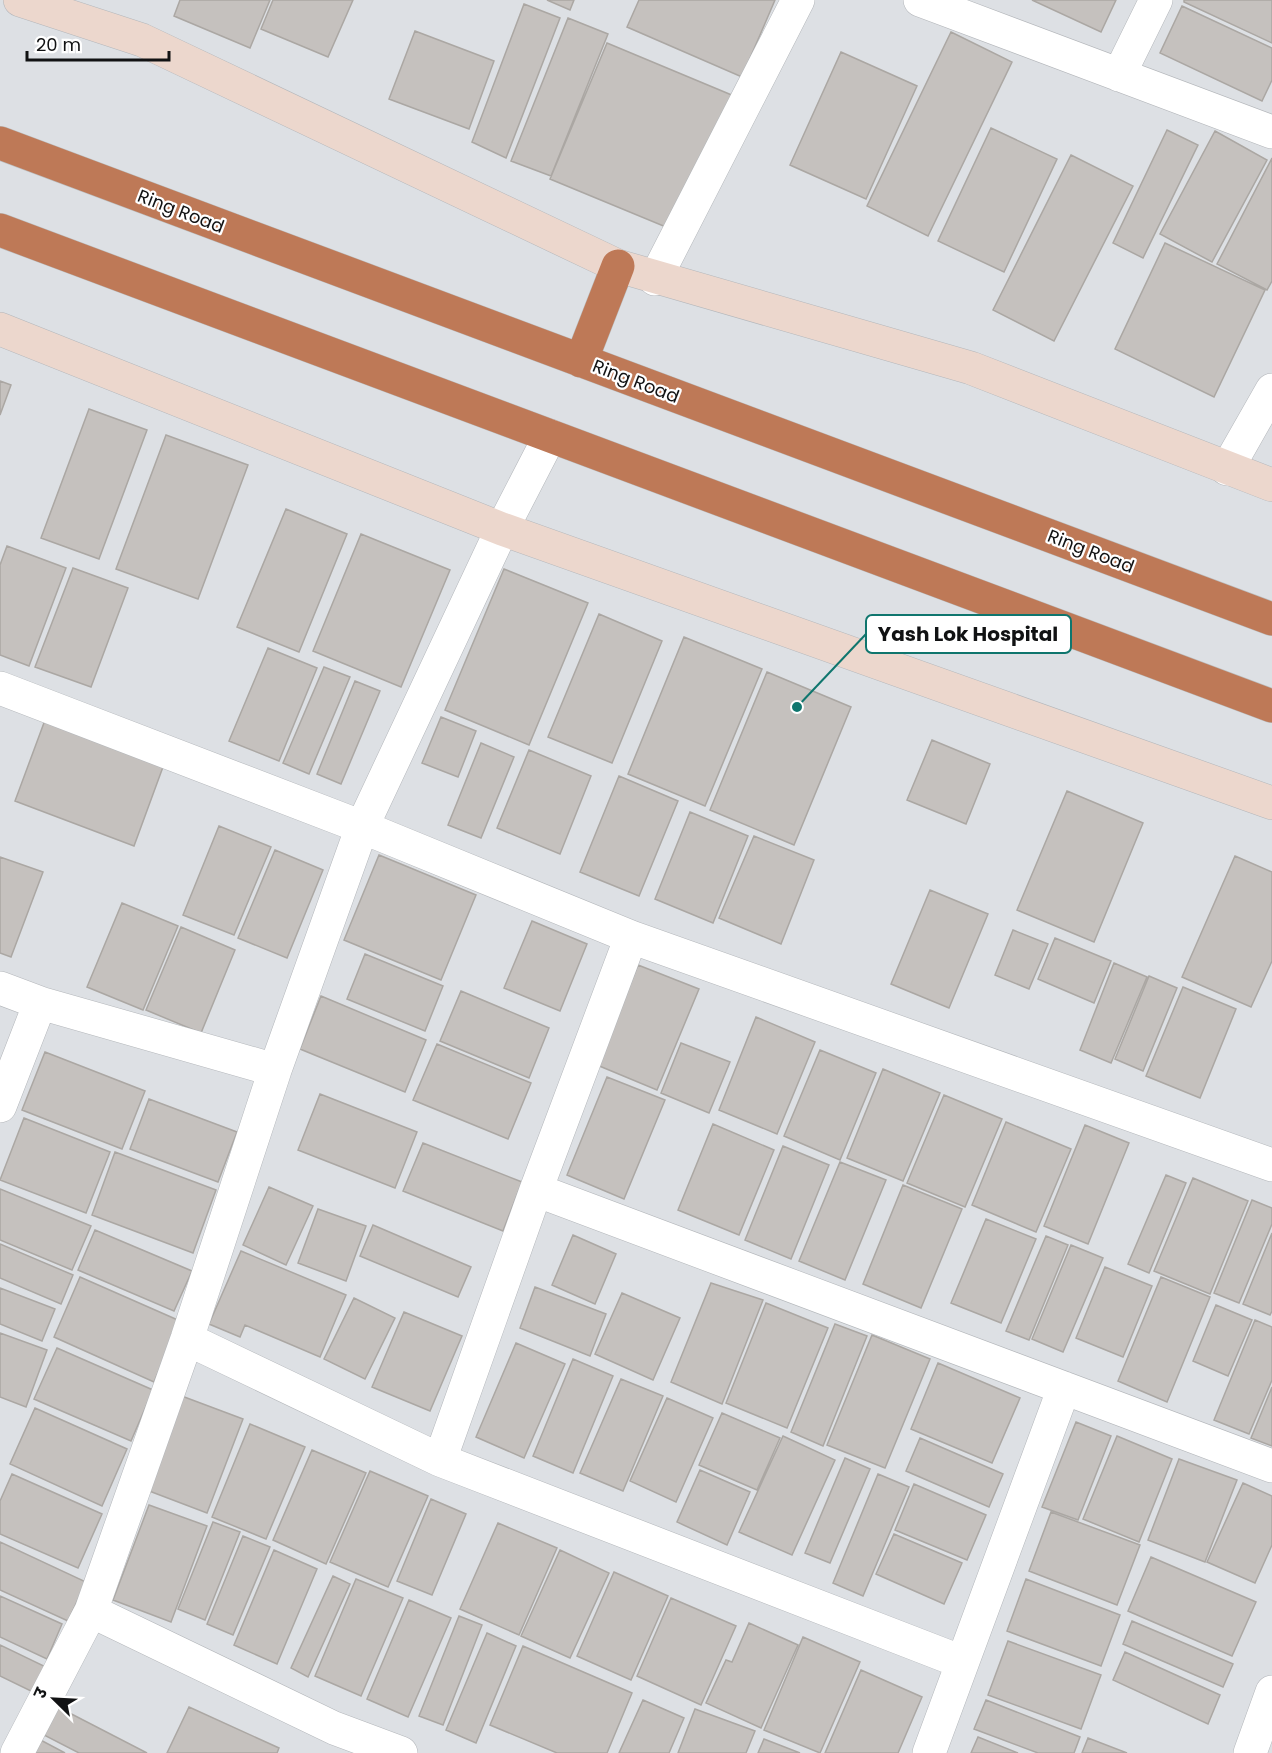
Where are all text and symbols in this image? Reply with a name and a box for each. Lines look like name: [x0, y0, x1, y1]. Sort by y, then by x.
scale bar: [27, 24, 170, 62]
text: 20 m: [36, 32, 81, 57]
street label: Ring Road: [134, 183, 228, 239]
street label: Ring Road: [589, 353, 683, 409]
street label: Ring Road: [1044, 523, 1138, 579]
callout: Yash Lok Hospital: [866, 615, 1071, 653]
text: Yash Lok Hospital: [878, 620, 1058, 648]
north arrow: [24, 1669, 84, 1729]
text: उ: [28, 1683, 53, 1703]

